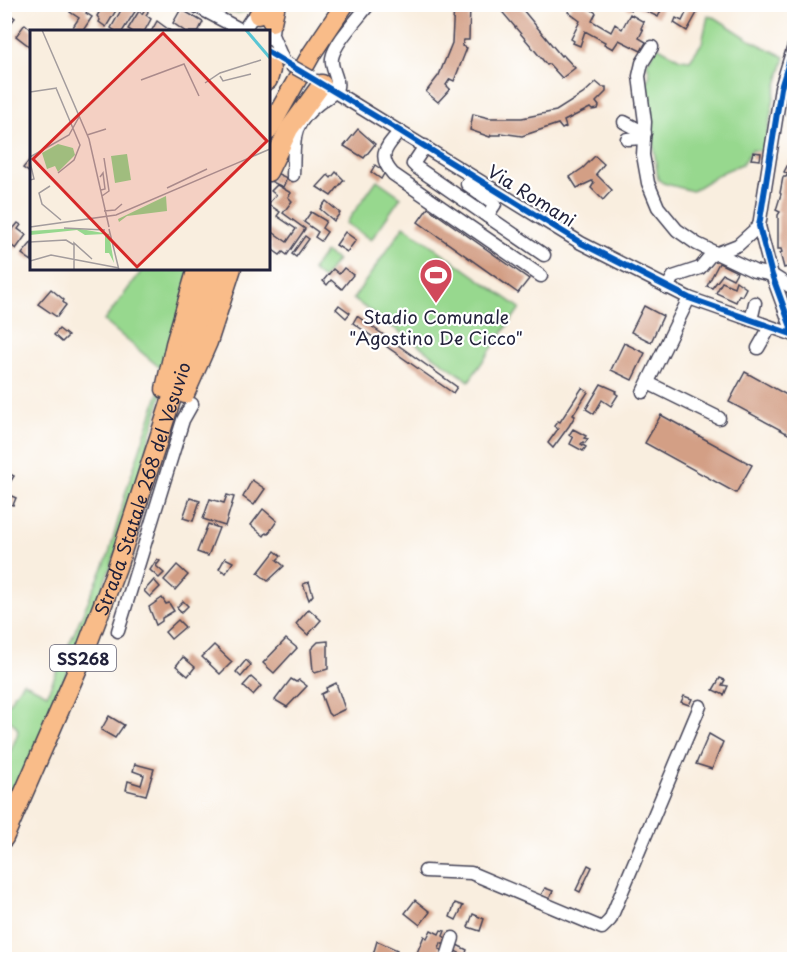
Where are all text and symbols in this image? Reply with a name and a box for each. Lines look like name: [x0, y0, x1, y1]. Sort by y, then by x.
inset map: [30, 30, 270, 270]
street label: Via Romani: [483, 157, 581, 233]
sports icon: Stadio Comunale "Agostino De Cicco": [418, 257, 454, 304]
place label: Stadio Comunale "Agostino De Cicco": [349, 303, 523, 351]
street label: Strada Statale 268 del Vesuvio: [86, 358, 196, 619]
road number: SS268: [50, 645, 116, 671]

